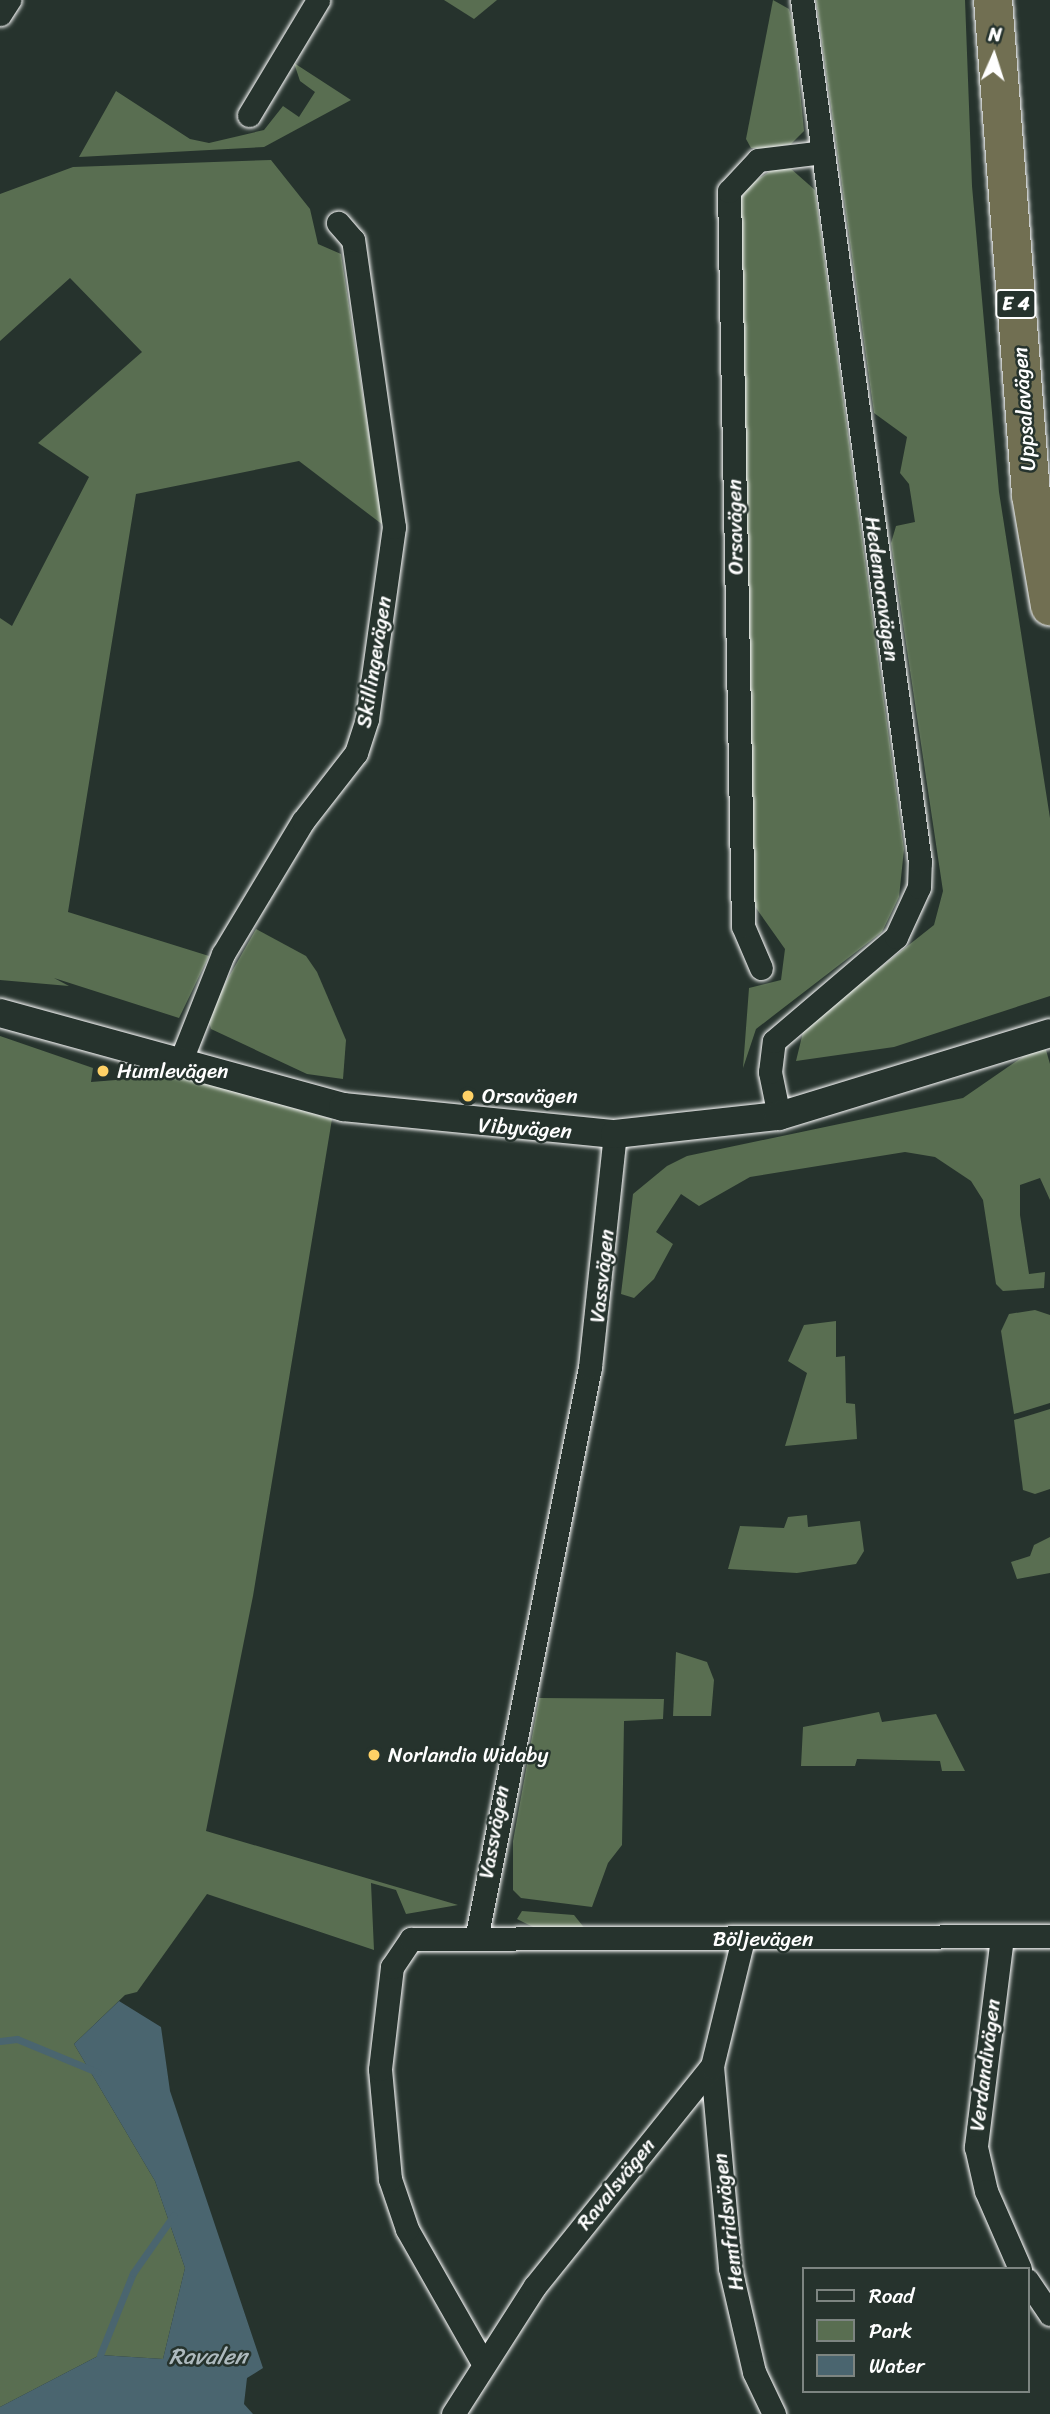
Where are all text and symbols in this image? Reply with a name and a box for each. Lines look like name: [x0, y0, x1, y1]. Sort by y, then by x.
text: N: [988, 18, 1003, 51]
north arrow: [959, 21, 1029, 91]
road number: E 4: [995, 288, 1037, 320]
street label: Uppsalavägen: [1007, 346, 1041, 472]
street label: Orsavägen: [722, 479, 748, 575]
street label: Hedemoravägen: [859, 515, 905, 663]
street label: Skillingevägen: [351, 594, 397, 730]
place label: Humlevägen: [117, 1058, 228, 1084]
marker: Humlevägen: [95, 1063, 111, 1079]
place label: Orsavägen: [482, 1083, 577, 1109]
marker: Orsavägen: [460, 1088, 476, 1104]
street label: Vibyvägen: [477, 1112, 573, 1144]
street label: Vassvägen: [585, 1228, 619, 1324]
place label: Norlandia Widaby: [388, 1742, 548, 1768]
marker: Norlandia Widaby: [366, 1747, 382, 1763]
street label: Vassvägen: [473, 1784, 515, 1880]
street label: Böljevägen: [713, 1926, 813, 1952]
street label: Verdandivägen: [964, 1997, 1006, 2133]
street label: Ravalsvägen: [571, 2133, 661, 2235]
street label: Hemfridsvägen: [707, 2152, 749, 2292]
legend: [802, 2267, 1029, 2393]
text: Road: [869, 2277, 914, 2315]
text: Park: [869, 2312, 912, 2350]
water label: Ravalen: [169, 2343, 247, 2371]
text: Water: [869, 2347, 924, 2385]

